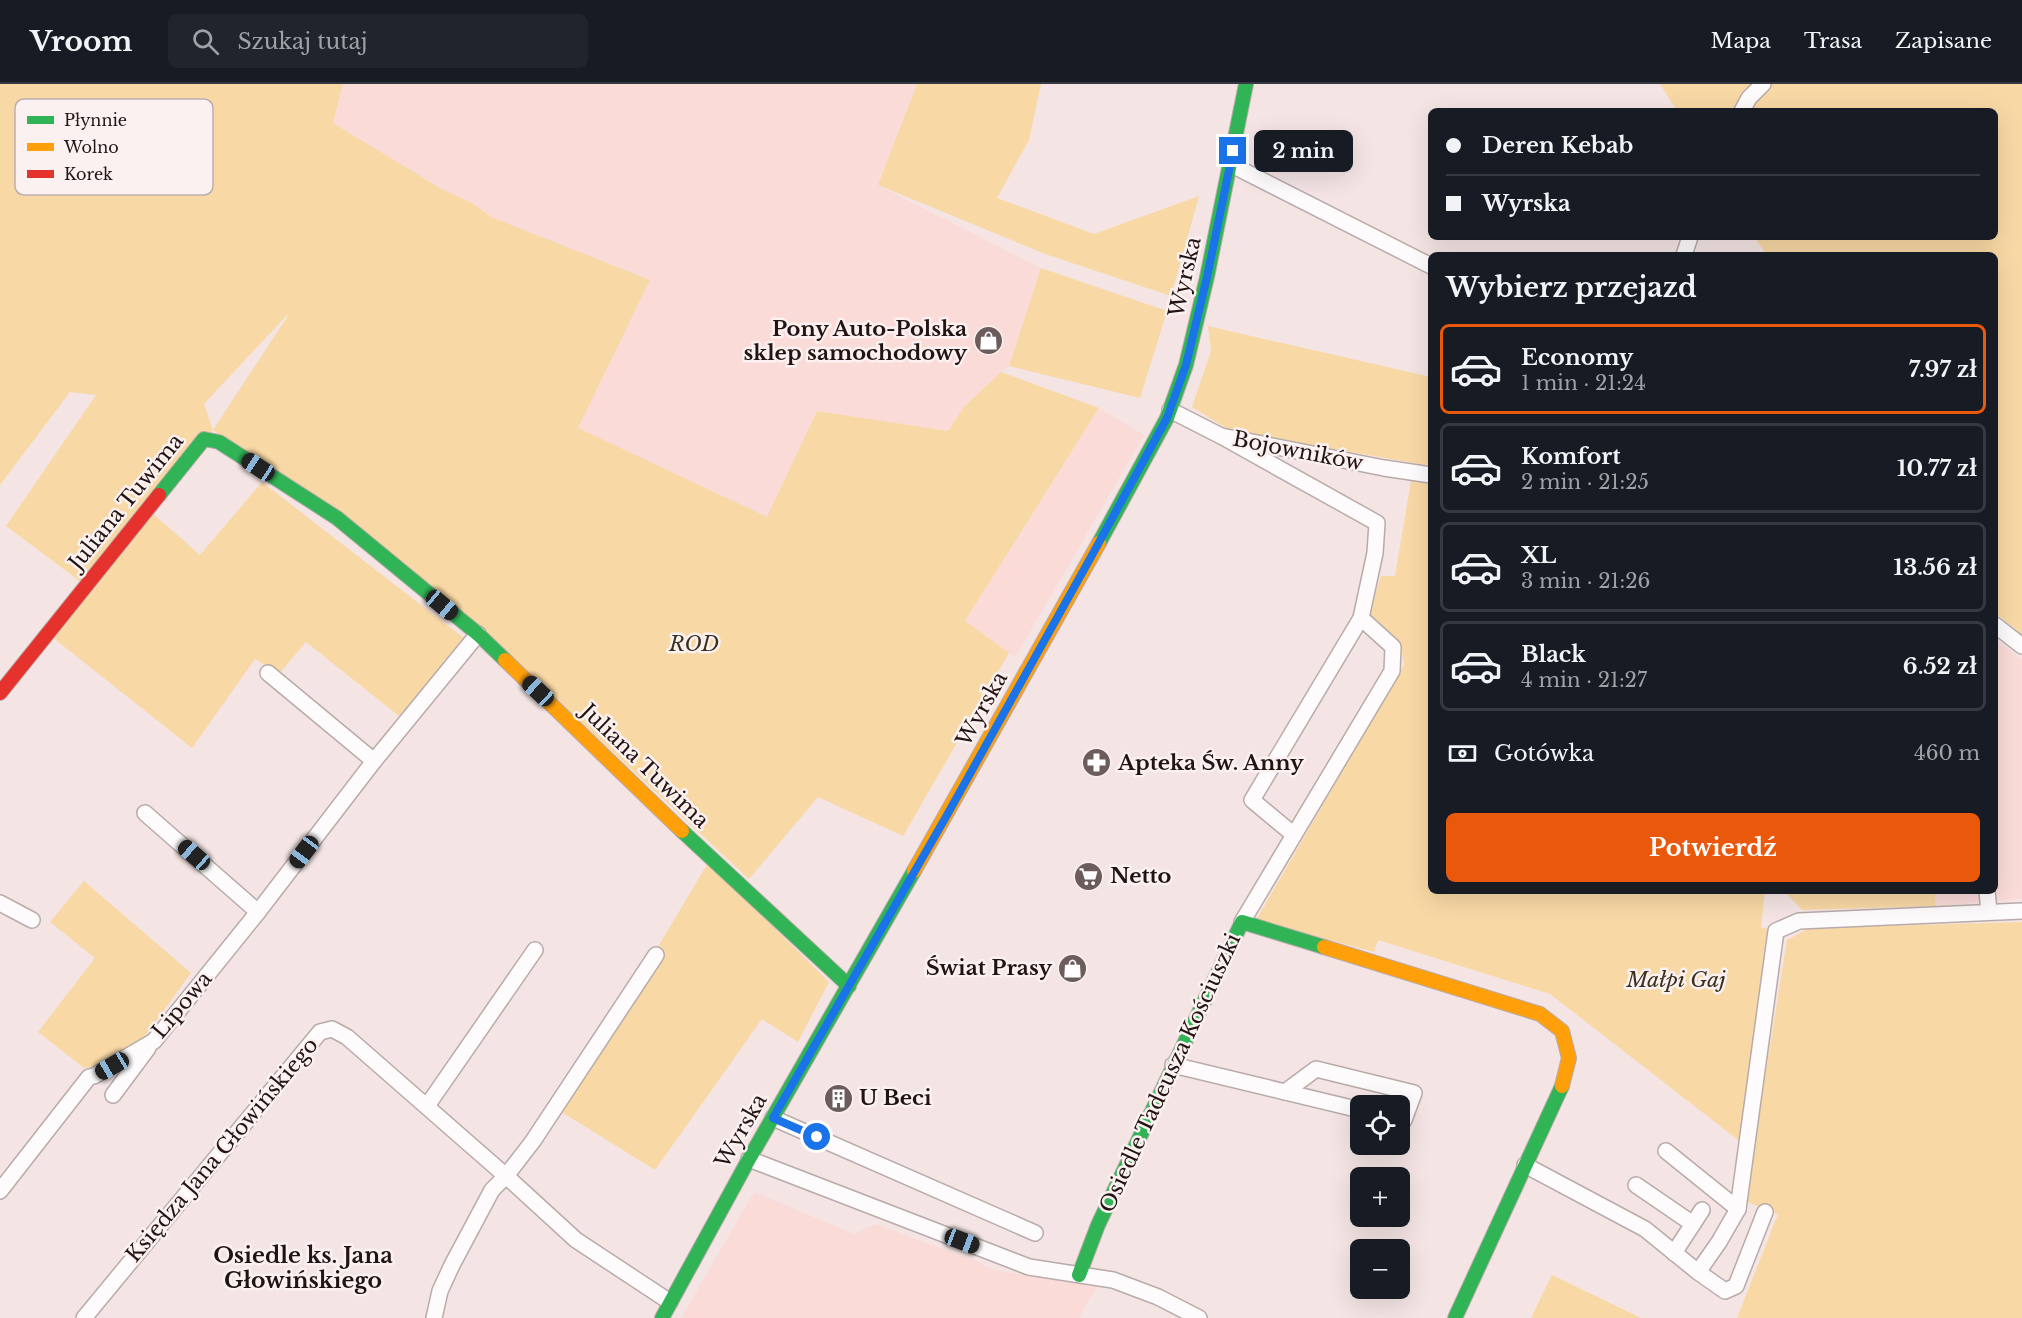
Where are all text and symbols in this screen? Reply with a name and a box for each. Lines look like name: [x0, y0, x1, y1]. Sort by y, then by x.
search box: [168, 14, 588, 68]
text: Vroom: [30, 24, 132, 59]
icon: search: [189, 25, 222, 58]
text: Szukaj tutaj: [237, 28, 367, 55]
text: Mapa: [1711, 28, 1771, 54]
text: Trasa: [1804, 28, 1862, 54]
text: Zapisane: [1895, 28, 1992, 54]
legend: [15, 99, 213, 195]
text: Płynnie: [64, 110, 127, 130]
callout: 2 min: [1254, 130, 1353, 172]
text: Deren Kebab: [1482, 132, 1633, 159]
text: Wolno: [63, 137, 119, 157]
route end: [1219, 137, 1246, 164]
text: 2 min: [1272, 139, 1335, 163]
text: Korek: [64, 164, 113, 184]
text: Wyrska: [1482, 190, 1571, 217]
street label: Wyrska: [1163, 234, 1207, 321]
text: Wybierz przejazd: [1446, 271, 1697, 304]
place label: Pony Auto-Polska sklep samochodowy: [743, 316, 967, 366]
shop icon: Pony Auto-Polska sklep samochodowy: [972, 325, 1004, 357]
icon: car: [1449, 342, 1503, 396]
text: Economy: [1521, 344, 1633, 371]
text: 7.97 zł: [1909, 356, 1977, 383]
text: 1 min · 21:24: [1521, 371, 1646, 395]
street label: Bojowników: [1231, 426, 1366, 476]
street label: Juliana Tuwima: [61, 428, 189, 578]
icon: car: [1449, 441, 1503, 495]
text: Komfort: [1521, 443, 1621, 470]
car: [238, 450, 278, 484]
text: 10.77 zł: [1897, 455, 1977, 482]
text: 2 min · 21:25: [1521, 470, 1649, 494]
icon: car: [1449, 540, 1503, 594]
text: XL: [1521, 542, 1556, 569]
text: 13.56 zł: [1894, 554, 1977, 581]
text: 3 min · 21:26: [1521, 569, 1650, 593]
car: [422, 587, 462, 623]
park label: ROD: [668, 631, 719, 657]
icon: car: [1449, 639, 1503, 693]
text: Black: [1521, 641, 1586, 668]
text: 6.52 zł: [1903, 653, 1977, 680]
street label: Wyrska: [950, 667, 1013, 752]
text: 4 min · 21:27: [1521, 668, 1647, 692]
car: [519, 672, 557, 710]
street label: Juliana Tuwima: [573, 696, 715, 834]
icon: cash: [1446, 737, 1479, 770]
text: Gotówka: [1494, 740, 1594, 767]
text: 460 m: [1914, 741, 1980, 765]
pharmacy icon: Apteka Św. Anny: [1081, 747, 1113, 779]
place label: Apteka Św. Anny: [1117, 750, 1304, 776]
button: Potwierdź: [1446, 813, 1980, 882]
car: [286, 832, 322, 872]
car: [175, 836, 213, 874]
supermarket icon: Netto: [1073, 860, 1105, 892]
place label: Netto: [1110, 863, 1172, 889]
street label: Osiedle Tadeusza Kościuszki: [1094, 929, 1246, 1217]
shop icon: Świat Prasy: [1057, 952, 1089, 984]
place label: Świat Prasy: [926, 955, 1052, 981]
street label: Lipowa: [147, 966, 218, 1044]
park label: Małpi Gaj: [1625, 967, 1726, 993]
street label: Księdza Jana Głowińskiego: [120, 1032, 324, 1268]
car: [92, 1049, 132, 1083]
building icon: U Beci: [822, 1082, 854, 1114]
place label: U Beci: [859, 1085, 932, 1111]
street label: Wyrska: [709, 1089, 773, 1174]
map controls: [1350, 1095, 1410, 1299]
button: locate: [1350, 1095, 1410, 1155]
route start: [803, 1123, 830, 1150]
button: +: [1350, 1167, 1410, 1227]
car: [942, 1226, 982, 1256]
button: −: [1350, 1239, 1410, 1299]
district label: Osiedle ks. Jana Głowińskiego: [213, 1242, 393, 1294]

